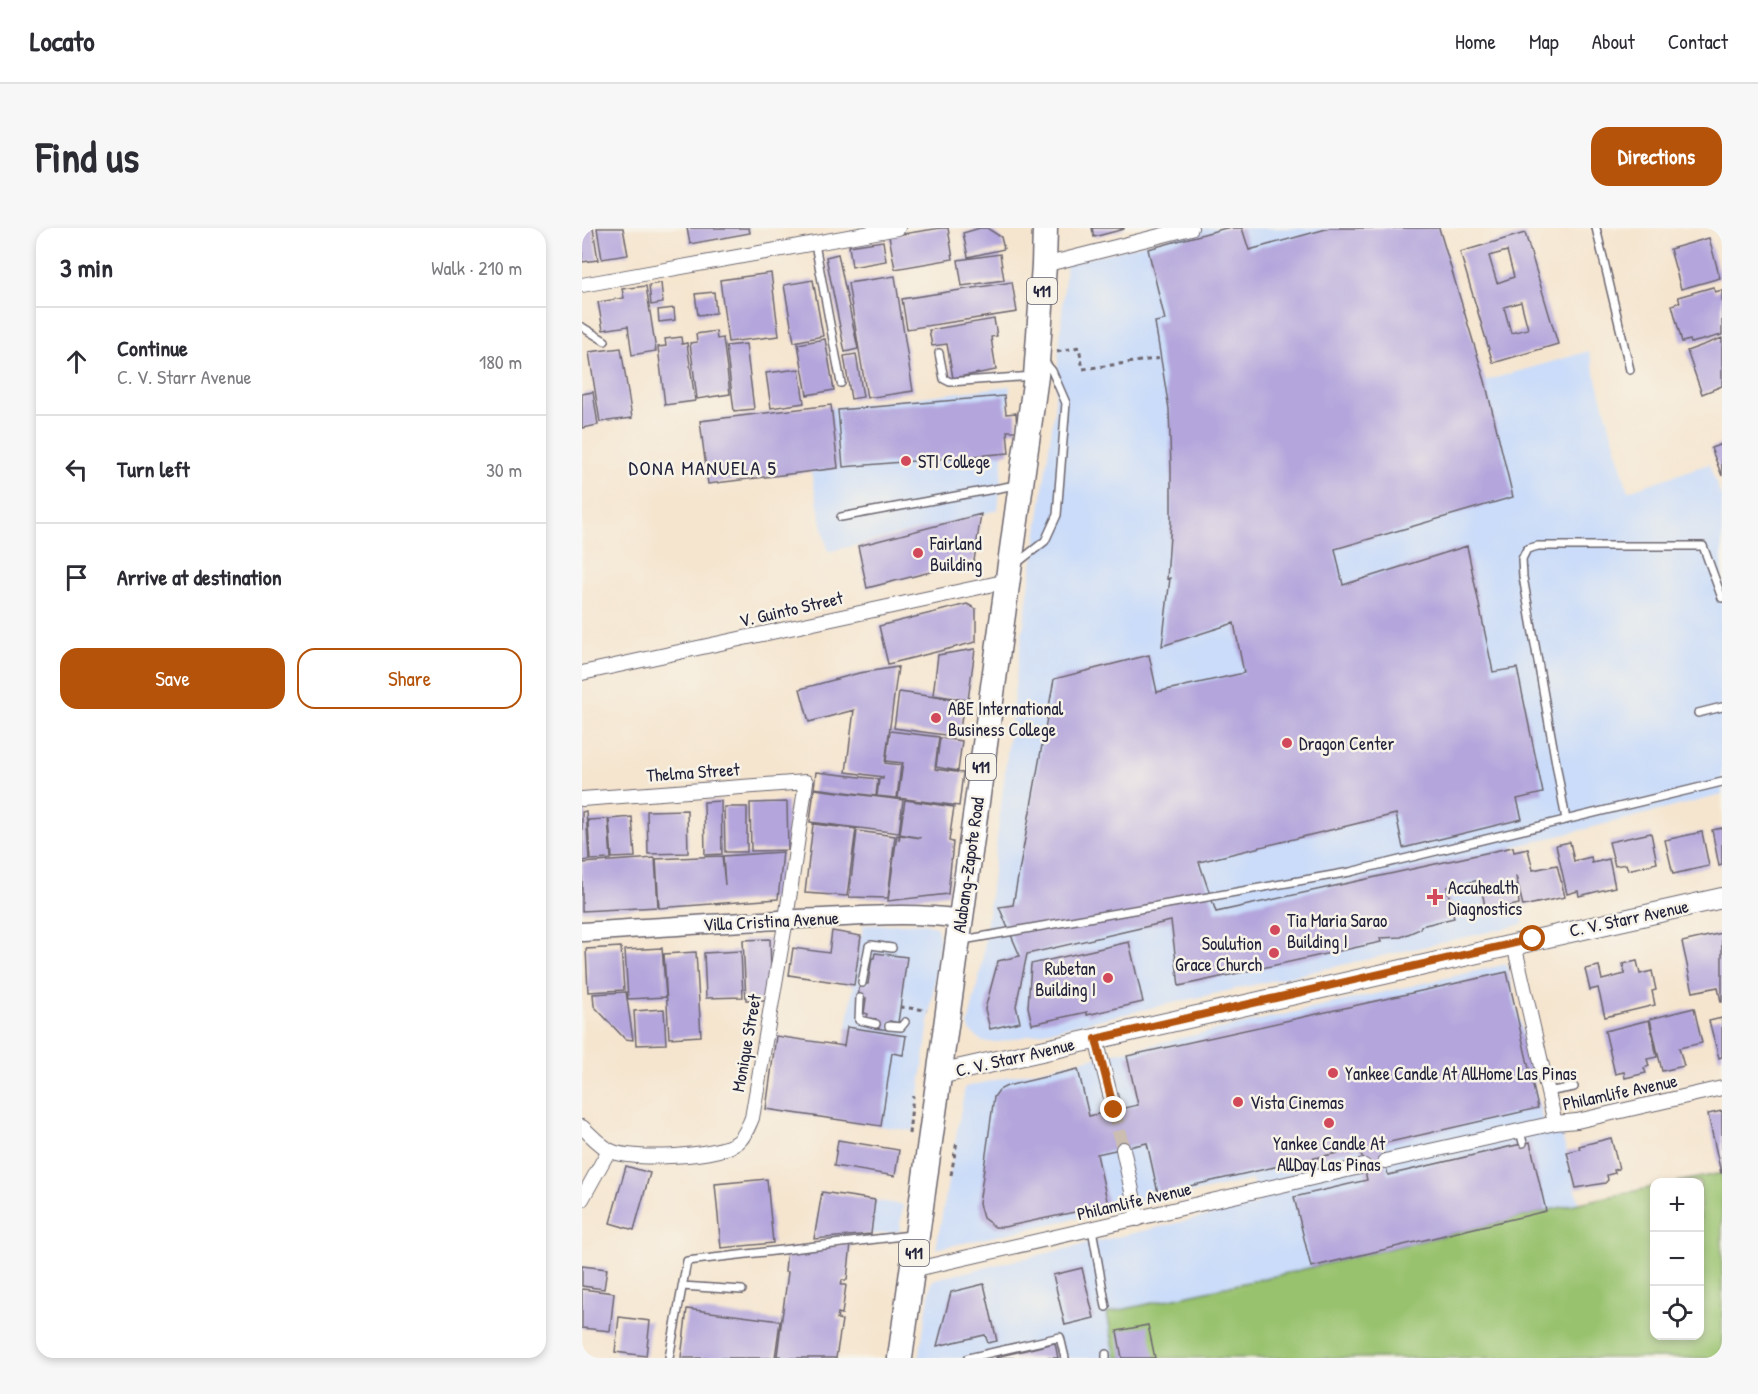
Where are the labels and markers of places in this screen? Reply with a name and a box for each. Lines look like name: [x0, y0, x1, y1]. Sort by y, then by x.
place label: STI College: [918, 449, 990, 474]
marker: STI College: [899, 454, 913, 468]
place label: Fairland Building: [929, 531, 982, 577]
marker: Fairland Building: [911, 546, 925, 560]
place label: ABE International Business College: [948, 696, 1064, 742]
marker: ABE International Business College: [929, 711, 943, 725]
place label: Dragon Center: [1299, 731, 1395, 756]
marker: Dragon Center: [1280, 736, 1294, 750]
place label: Accuhealth Diagnostics: [1448, 875, 1522, 921]
marker: Accuhealth Diagnostics: [1426, 888, 1444, 906]
place label: Tia Maria Sarao Building I: [1287, 908, 1387, 954]
marker: Tia Maria Sarao Building I: [1268, 923, 1282, 937]
place label: Soulution Grace Church: [1175, 931, 1262, 977]
marker: Soulution Grace Church: [1267, 946, 1281, 960]
place label: Rubetan Building I: [1035, 956, 1096, 1002]
marker: Rubetan Building I: [1101, 971, 1115, 985]
place label: Yankee Candle At AllHome Las Pinas: [1345, 1061, 1577, 1086]
marker: Yankee Candle At AllHome Las Pinas: [1326, 1066, 1340, 1080]
place label: Vista Cinemas: [1250, 1090, 1344, 1115]
marker: Vista Cinemas: [1231, 1095, 1245, 1109]
marker: Yankee Candle At AllDay Las Pinas: [1322, 1116, 1336, 1130]
place label: Yankee Candle At AllDay Las Pinas: [1273, 1131, 1386, 1177]

